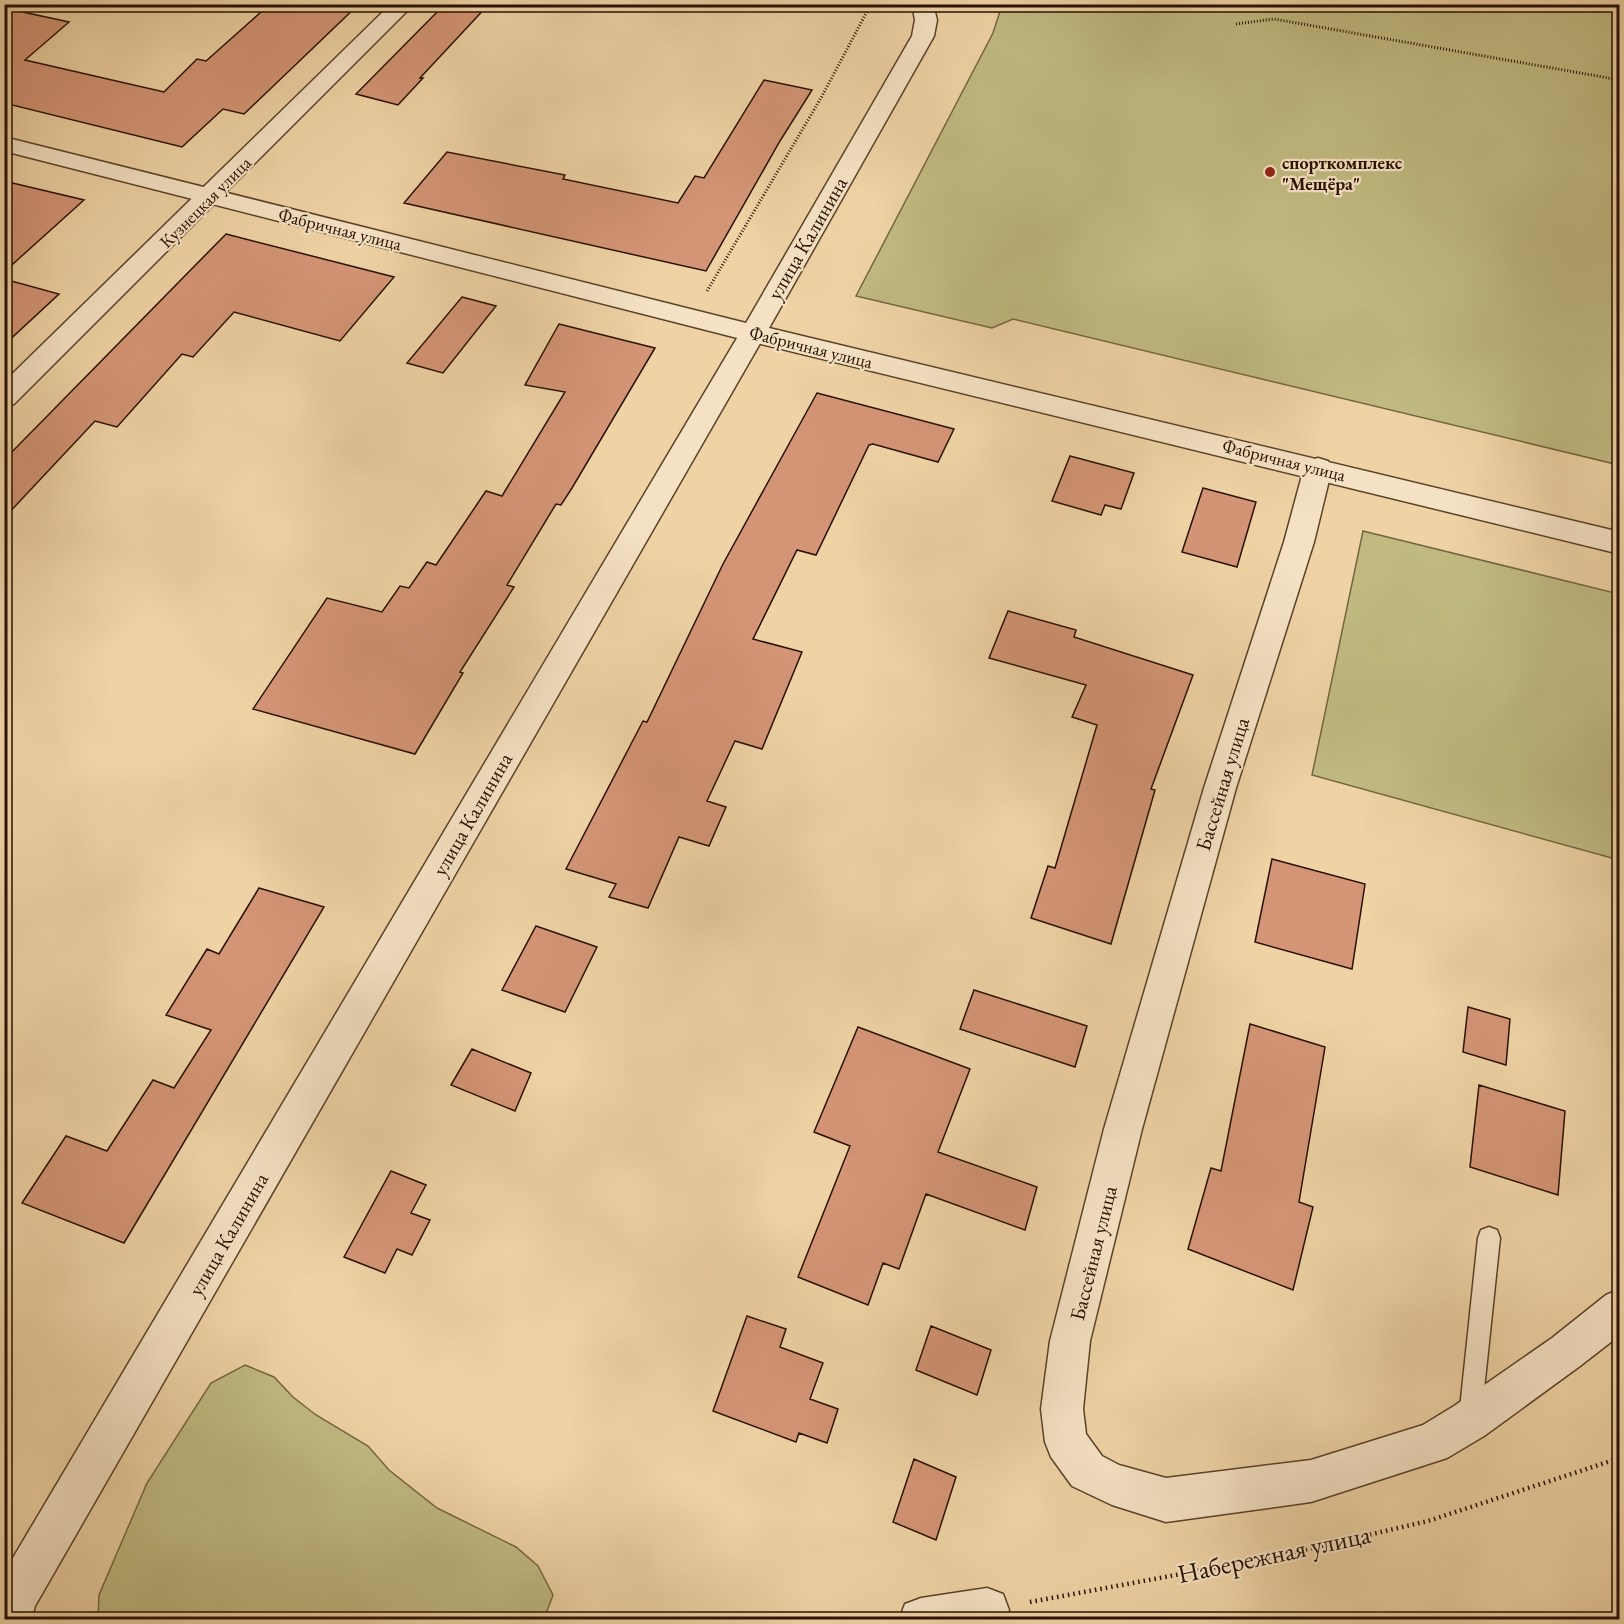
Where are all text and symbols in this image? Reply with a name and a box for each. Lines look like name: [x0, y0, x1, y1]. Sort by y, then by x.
street label: Кузнецкая улица: [154, 151, 256, 253]
place label: спорткомплекс "Мещёра": [1282, 151, 1403, 195]
marker: спорткомплекс "Мещёра": [1263, 165, 1277, 179]
street label: улица Калинина: [761, 171, 854, 305]
street label: Фабричная улица: [276, 203, 405, 256]
street label: Фабричная улица: [747, 321, 876, 374]
street label: Фабричная улица: [1220, 434, 1349, 487]
street label: Бассейная улица: [1189, 713, 1255, 854]
street label: улица Калинина: [426, 747, 519, 881]
street label: улица Калинина: [182, 1167, 275, 1301]
street label: Бассейная улица: [1063, 1182, 1123, 1323]
street label: Набережная улица: [1174, 1517, 1374, 1591]

